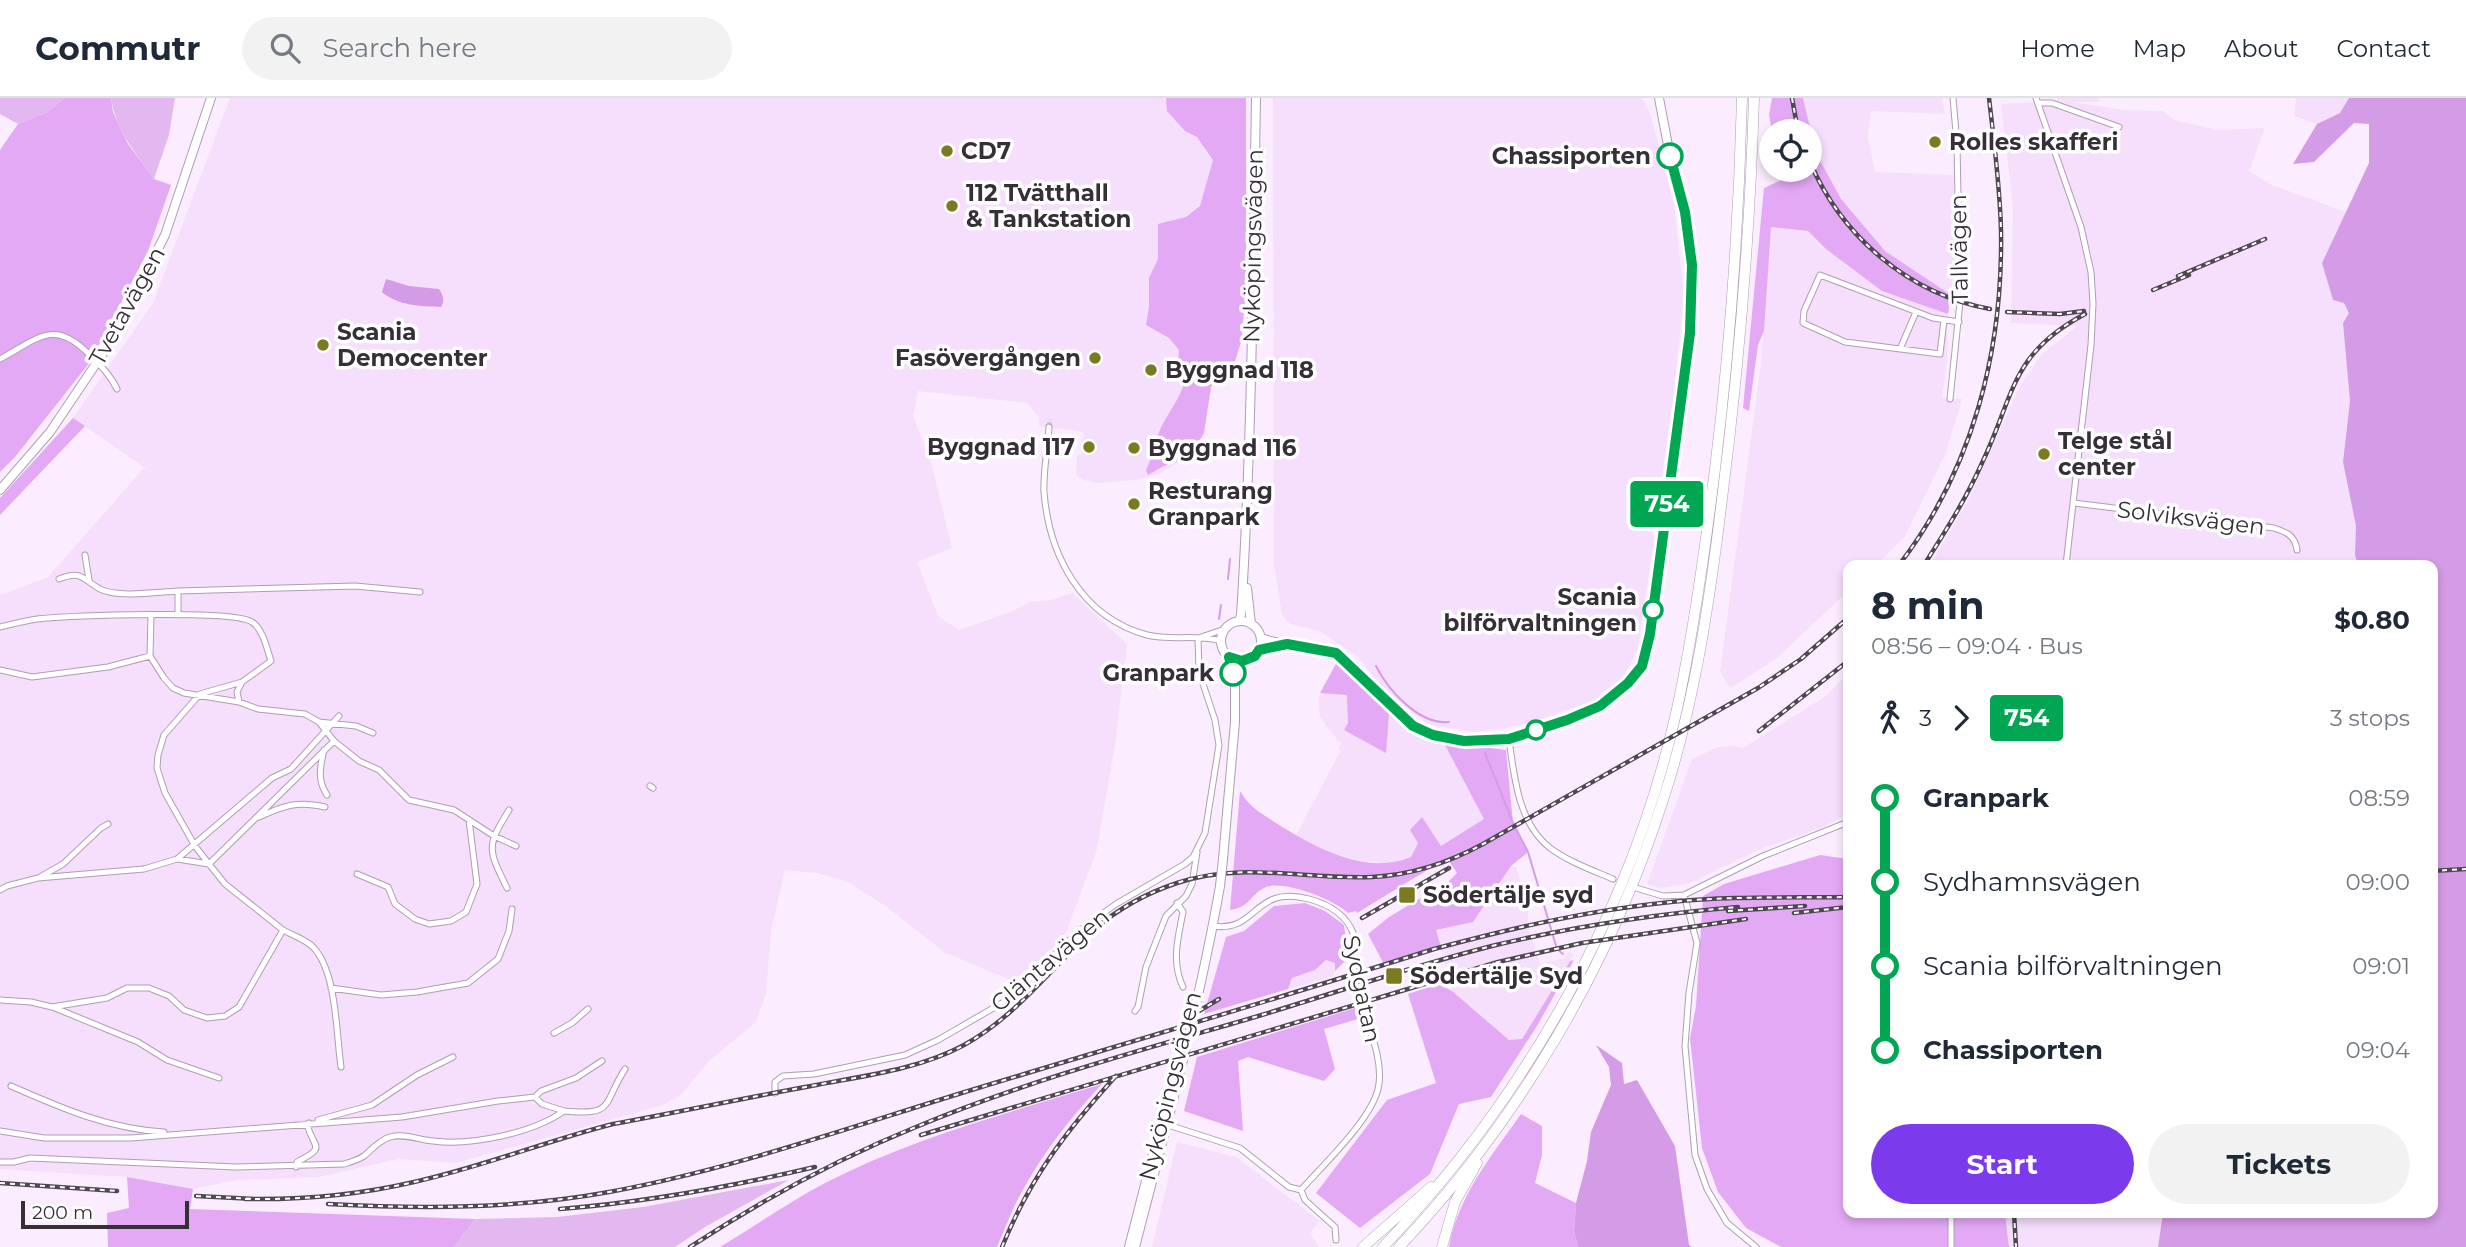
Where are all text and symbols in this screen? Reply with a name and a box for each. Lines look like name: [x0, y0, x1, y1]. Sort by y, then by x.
search box: [242, 17, 732, 80]
text: Commutr: [35, 28, 200, 68]
icon: search: [266, 29, 304, 67]
text: Search here: [322, 32, 477, 64]
text: Home: [2020, 34, 2095, 63]
text: Map: [2133, 34, 2186, 63]
text: About: [2224, 34, 2298, 63]
text: Contact: [2336, 34, 2431, 63]
map controls: [1759, 119, 1822, 182]
button: locate: [1759, 119, 1822, 182]
place label: Rolles skafferi: [1949, 128, 2118, 156]
marker: Rolles skafferi: [1927, 134, 1943, 150]
place label: CD7: [961, 137, 1011, 165]
place label: Chassiporten: [1492, 142, 1651, 170]
marker: CD7: [939, 143, 955, 159]
marker: Chassiporten: [1657, 143, 1683, 169]
street label: Nyköpingsvägen: [1237, 149, 1269, 343]
place label: 112 Tvätthall & Tankstation: [966, 179, 1131, 233]
street label: Tallvägen: [1944, 194, 1974, 304]
marker: 112 Tvätthall & Tankstation: [944, 198, 960, 214]
street label: Tvetavägen: [83, 242, 171, 370]
place label: Scania Democenter: [337, 318, 488, 372]
marker: Scania Democenter: [315, 337, 331, 353]
place label: Fasövergången: [895, 344, 1081, 372]
marker: Fasövergången: [1087, 350, 1103, 366]
place label: Byggnad 118: [1165, 356, 1314, 384]
marker: Byggnad 118: [1143, 362, 1159, 378]
place label: Telge stål center: [2058, 427, 2172, 481]
place label: Byggnad 117: [927, 433, 1075, 461]
place label: Byggnad 116: [1148, 434, 1297, 462]
marker: Byggnad 117: [1081, 439, 1097, 455]
marker: Byggnad 116: [1126, 440, 1142, 456]
marker: Telge stål center: [2036, 446, 2052, 462]
place label: Resturang Granpark: [1148, 477, 1273, 531]
line badge: 754: [1627, 481, 1707, 527]
text: 754: [1644, 489, 1690, 518]
street label: Solviksvägen: [2116, 495, 2266, 541]
marker: Resturang Granpark: [1126, 496, 1142, 512]
text: 8 min: [1871, 582, 1984, 629]
place label: Scania bilförvaltningen: [1444, 583, 1637, 637]
marker: Scania bilförvaltningen: [1643, 600, 1663, 620]
text: $0.80: [2334, 604, 2410, 636]
text: 08:56 – 09:04 · Bus: [1871, 632, 2083, 660]
place label: Granpark: [1102, 659, 1215, 687]
marker: Granpark: [1220, 660, 1246, 686]
icon: walk: [1871, 699, 1909, 737]
icon: forward: [1942, 699, 1980, 737]
text: 754: [2004, 703, 2049, 732]
text: 3: [1919, 704, 1932, 732]
text: 3 stops: [2330, 704, 2410, 732]
unlabelled marker: [1526, 720, 1546, 740]
text: Granpark: [1923, 782, 2049, 814]
text: 08:59: [2348, 784, 2410, 812]
text: Sydhamnsvägen: [1923, 866, 2141, 898]
text: 09:00: [2345, 868, 2410, 896]
place label: Södertälje syd: [1423, 881, 1594, 909]
marker: Södertälje syd: [1397, 885, 1417, 905]
street label: Gläntavägen: [985, 902, 1115, 1018]
street label: Sydgatan: [1337, 933, 1387, 1045]
text: Scania bilförvaltningen: [1923, 950, 2223, 982]
text: 09:01: [2352, 952, 2410, 980]
place label: Södertälje Syd: [1410, 962, 1583, 990]
marker: Södertälje Syd: [1384, 966, 1404, 986]
street label: Nyköpingsvägen: [1133, 989, 1207, 1183]
text: Chassiporten: [1923, 1034, 2103, 1066]
text: 09:04: [2345, 1036, 2410, 1064]
button: Start: [1871, 1124, 2134, 1204]
button: Tickets: [2148, 1124, 2410, 1204]
scale bar: [21, 1198, 189, 1230]
text: 200 m: [32, 1201, 93, 1224]

